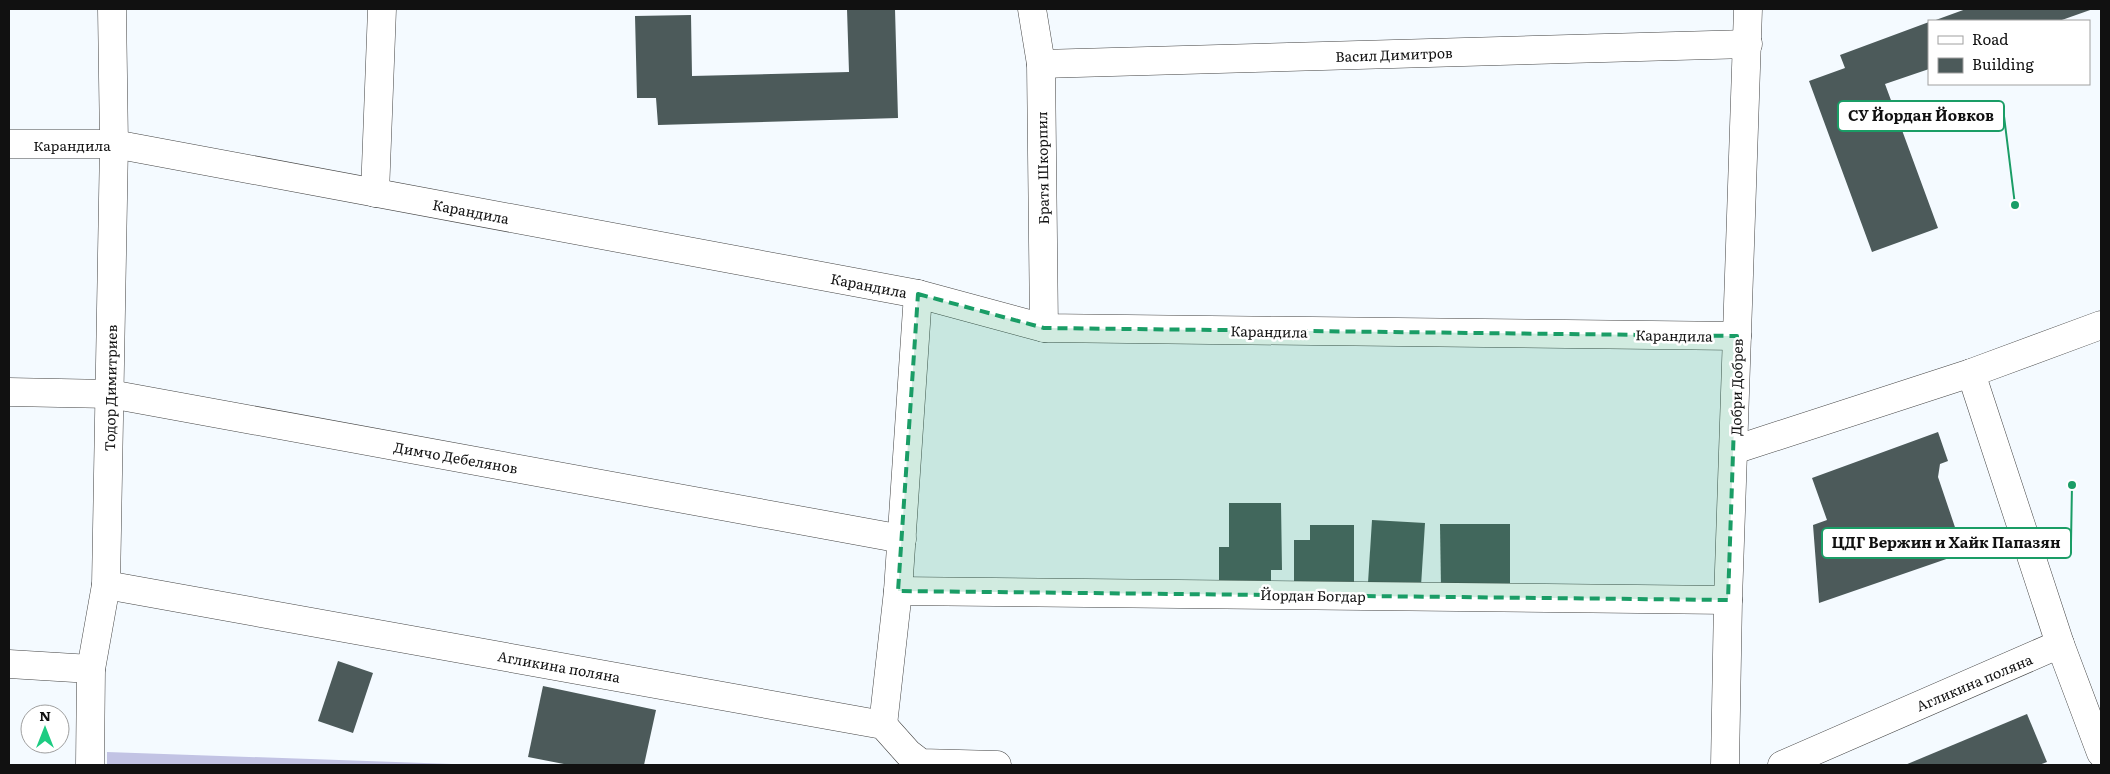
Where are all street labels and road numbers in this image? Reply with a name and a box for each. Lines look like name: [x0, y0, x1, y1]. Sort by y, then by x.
street label: Васил Димитров: [1335, 42, 1453, 66]
street label: Братя Шкорпил: [1031, 111, 1053, 225]
street label: Карандила: [33, 135, 111, 155]
street label: Карандила: [431, 194, 511, 228]
street label: Карандила: [829, 268, 909, 302]
street label: Карандила: [1230, 320, 1308, 342]
street label: Тодор Димитриев: [99, 324, 121, 452]
street label: Карандила: [1635, 324, 1713, 346]
street label: Добри Добрев: [1725, 338, 1747, 436]
street label: Димчо Дебелянов: [392, 436, 520, 478]
street label: Йордан Богдар: [1260, 584, 1366, 606]
street label: Агликина поляна: [496, 645, 622, 687]
street label: Агликина поляна: [1913, 648, 2036, 716]

